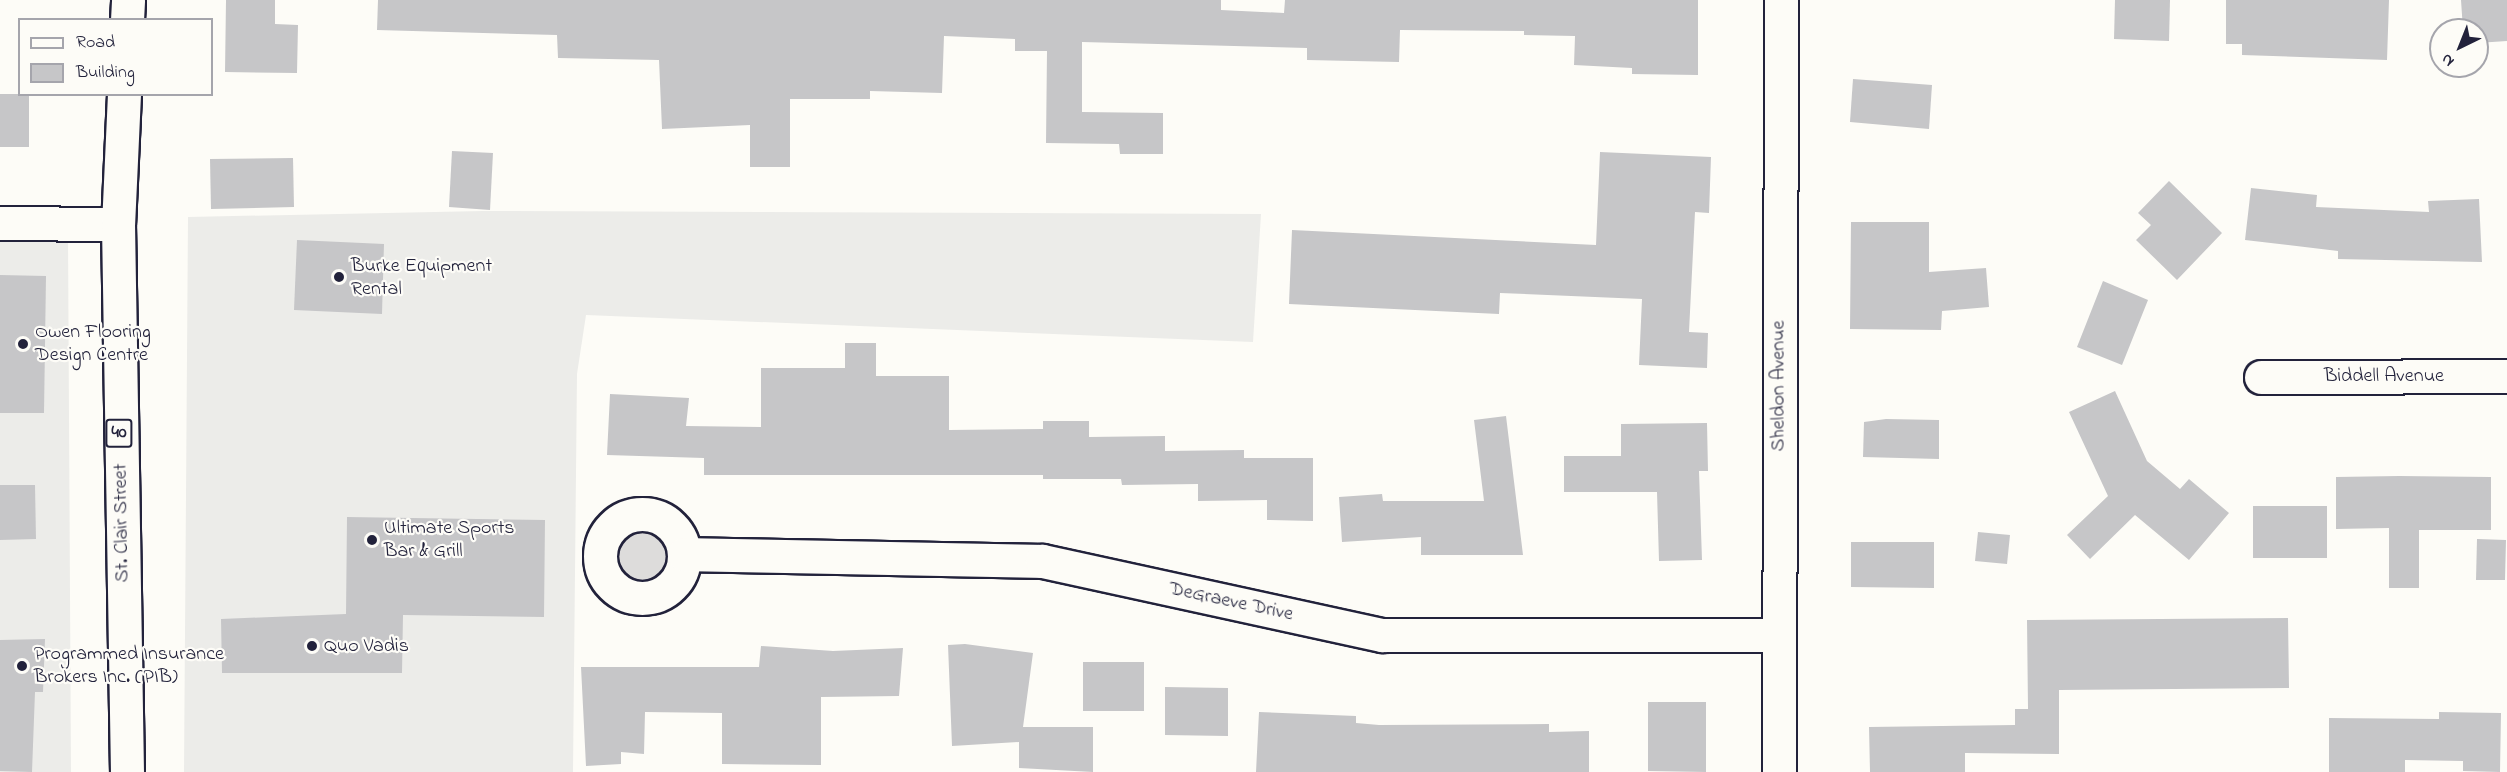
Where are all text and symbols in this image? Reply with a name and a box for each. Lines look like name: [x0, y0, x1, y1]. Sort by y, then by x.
legend: [18, 18, 213, 96]
north arrow: [2429, 18, 2489, 78]
text: Road: [76, 30, 115, 56]
text: N: [2436, 47, 2460, 72]
text: Building: [76, 60, 135, 86]
place label: Burke Equipment Rental: [351, 254, 492, 301]
marker: Burke Equipment Rental: [332, 270, 346, 284]
place label: Owen Flooring Design Centre: [35, 320, 151, 367]
street label: Sheldon Avenue: [1767, 321, 1791, 451]
marker: Owen Flooring Design Centre: [16, 337, 30, 351]
street label: Biddell Avenue: [2324, 364, 2444, 388]
road number: 40: [104, 418, 134, 448]
street label: St. Clair Street: [109, 463, 135, 583]
place label: Ultimate Sports Bar & Grill: [384, 516, 515, 563]
marker: Ultimate Sports Bar & Grill: [365, 533, 379, 547]
street label: DeGraeve Drive: [1167, 577, 1295, 627]
place label: Quo Vadis: [324, 634, 409, 658]
marker: Quo Vadis: [305, 639, 319, 653]
place label: Programmed Insurance Brokers Inc. (PIB): [34, 642, 224, 689]
marker: Programmed Insurance Brokers Inc. (PIB): [15, 659, 29, 673]

